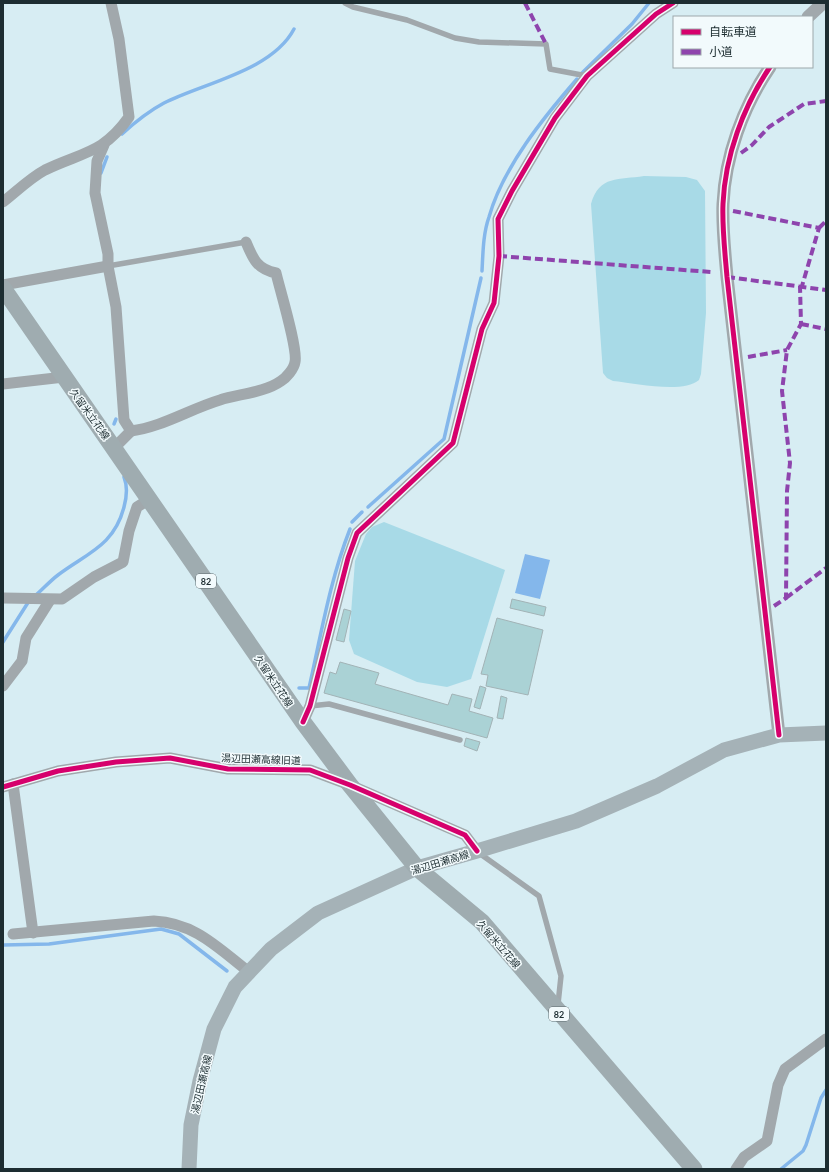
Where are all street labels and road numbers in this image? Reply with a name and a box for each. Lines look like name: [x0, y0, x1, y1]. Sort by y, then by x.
street label: 久留米立花線: [68, 386, 112, 442]
road number: 82: [196, 574, 216, 588]
street label: 久留米立花線: [252, 653, 296, 709]
street label: 湯辺田瀬高線旧道: [221, 752, 301, 766]
street label: 湯辺田瀬高線: [410, 847, 470, 877]
street label: 久留米立花線: [475, 917, 523, 971]
road number: 82: [549, 1007, 569, 1021]
street label: 湯辺田瀬高線: [188, 1053, 214, 1115]

